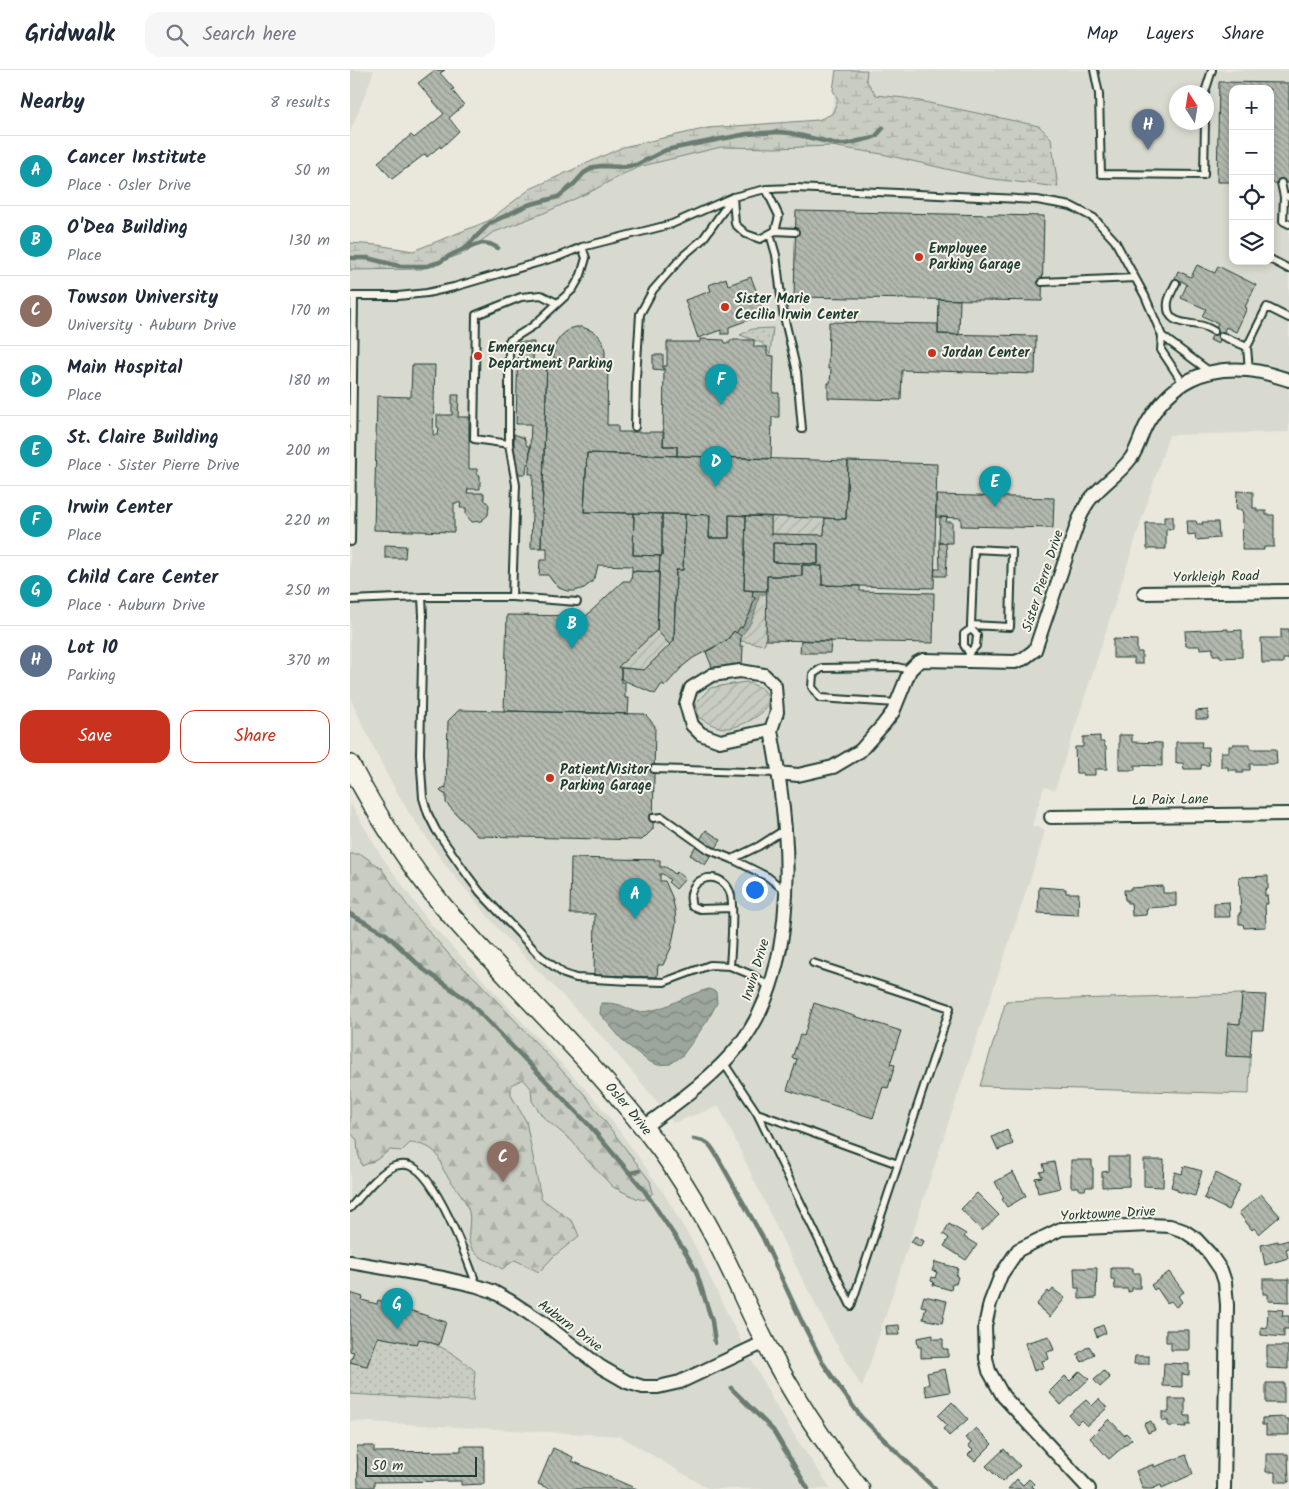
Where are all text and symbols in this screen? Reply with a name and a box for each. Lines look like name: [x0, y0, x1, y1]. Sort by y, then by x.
search box: [145, 12, 495, 57]
text: Gridwalk: [25, 15, 115, 54]
text: Search here: [203, 20, 296, 50]
text: Map: [1087, 20, 1118, 49]
text: Layers: [1146, 20, 1194, 49]
text: Share: [1222, 20, 1264, 49]
icon: search: [163, 21, 191, 49]
north arrow: [1169, 85, 1214, 130]
map controls: [1229, 85, 1274, 265]
button: +: [1229, 85, 1274, 130]
text: Nearby: [20, 86, 85, 119]
text: 8 results: [270, 90, 330, 115]
pin: H: [1132, 109, 1164, 150]
button: −: [1229, 130, 1274, 175]
text: Cancer Institute: [67, 143, 206, 173]
text: A: [31, 158, 41, 183]
text: 50 m: [294, 158, 330, 183]
text: Place · Osler Drive: [67, 173, 191, 198]
button: locate: [1229, 175, 1274, 220]
text: O'Dea Building: [67, 213, 188, 243]
button: layers: [1229, 220, 1274, 265]
text: B: [31, 228, 41, 253]
text: 130 m: [289, 228, 330, 253]
place label: Employee Parking Garage: [929, 238, 1021, 276]
text: Place: [67, 243, 101, 268]
marker: Employee Parking Garage: [913, 251, 925, 263]
text: Towson University: [67, 283, 218, 313]
place label: Sister Marie Cecilia Irwin Center: [735, 288, 859, 326]
text: C: [31, 298, 41, 323]
text: 170 m: [290, 298, 330, 323]
marker: Sister Marie Cecilia Irwin Center: [719, 301, 731, 313]
text: University · Auburn Drive: [67, 313, 236, 338]
place label: Emergency Department Parking: [488, 337, 613, 375]
place label: Jordan Center: [942, 342, 1030, 364]
marker: Jordan Center: [926, 347, 938, 359]
marker: Emergency Department Parking: [472, 350, 484, 362]
text: Main Hospital: [67, 353, 182, 383]
pin: F: [705, 364, 737, 405]
text: D: [31, 368, 41, 393]
text: 180 m: [288, 368, 330, 393]
text: Place: [67, 383, 101, 408]
text: St. Claire Building: [67, 423, 219, 453]
text: E: [32, 438, 40, 463]
text: 200 m: [286, 438, 330, 463]
pin: D: [700, 446, 732, 487]
text: Place · Sister Pierre Drive: [67, 453, 240, 478]
pin: E: [979, 466, 1011, 507]
text: Irwin Center: [67, 493, 172, 523]
text: F: [32, 508, 40, 533]
text: 220 m: [284, 508, 330, 533]
text: Place: [67, 523, 101, 548]
street label: Sister Pierre Drive: [1016, 526, 1070, 635]
text: Child Care Center: [67, 563, 218, 593]
street label: Yorkleigh Road: [1173, 565, 1260, 589]
text: G: [31, 578, 41, 603]
text: 250 m: [285, 578, 330, 603]
text: Place · Auburn Drive: [67, 593, 205, 618]
pin: B: [556, 608, 588, 649]
text: Lot 10: [67, 633, 117, 663]
text: H: [31, 648, 41, 673]
text: 370 m: [286, 648, 330, 673]
text: Parking: [67, 663, 116, 688]
button: Save: [20, 710, 170, 763]
button: Share: [180, 710, 330, 763]
place label: Patient/Visitor Parking Garage: [560, 759, 652, 797]
marker: Patient/Visitor Parking Garage: [544, 772, 556, 784]
street label: La Paix Lane: [1131, 788, 1209, 812]
your location: [742, 877, 768, 903]
pin: A: [619, 878, 651, 919]
street label: Irwin Drive: [736, 936, 776, 1004]
street label: Osler Drive: [600, 1077, 658, 1141]
pin: C: [487, 1141, 519, 1182]
street label: Yorktowne Drive: [1060, 1200, 1157, 1227]
pin: G: [381, 1288, 413, 1329]
street label: Auburn Drive: [533, 1294, 608, 1358]
scale bar: [365, 1454, 478, 1477]
text: 50 m: [372, 1455, 403, 1477]

